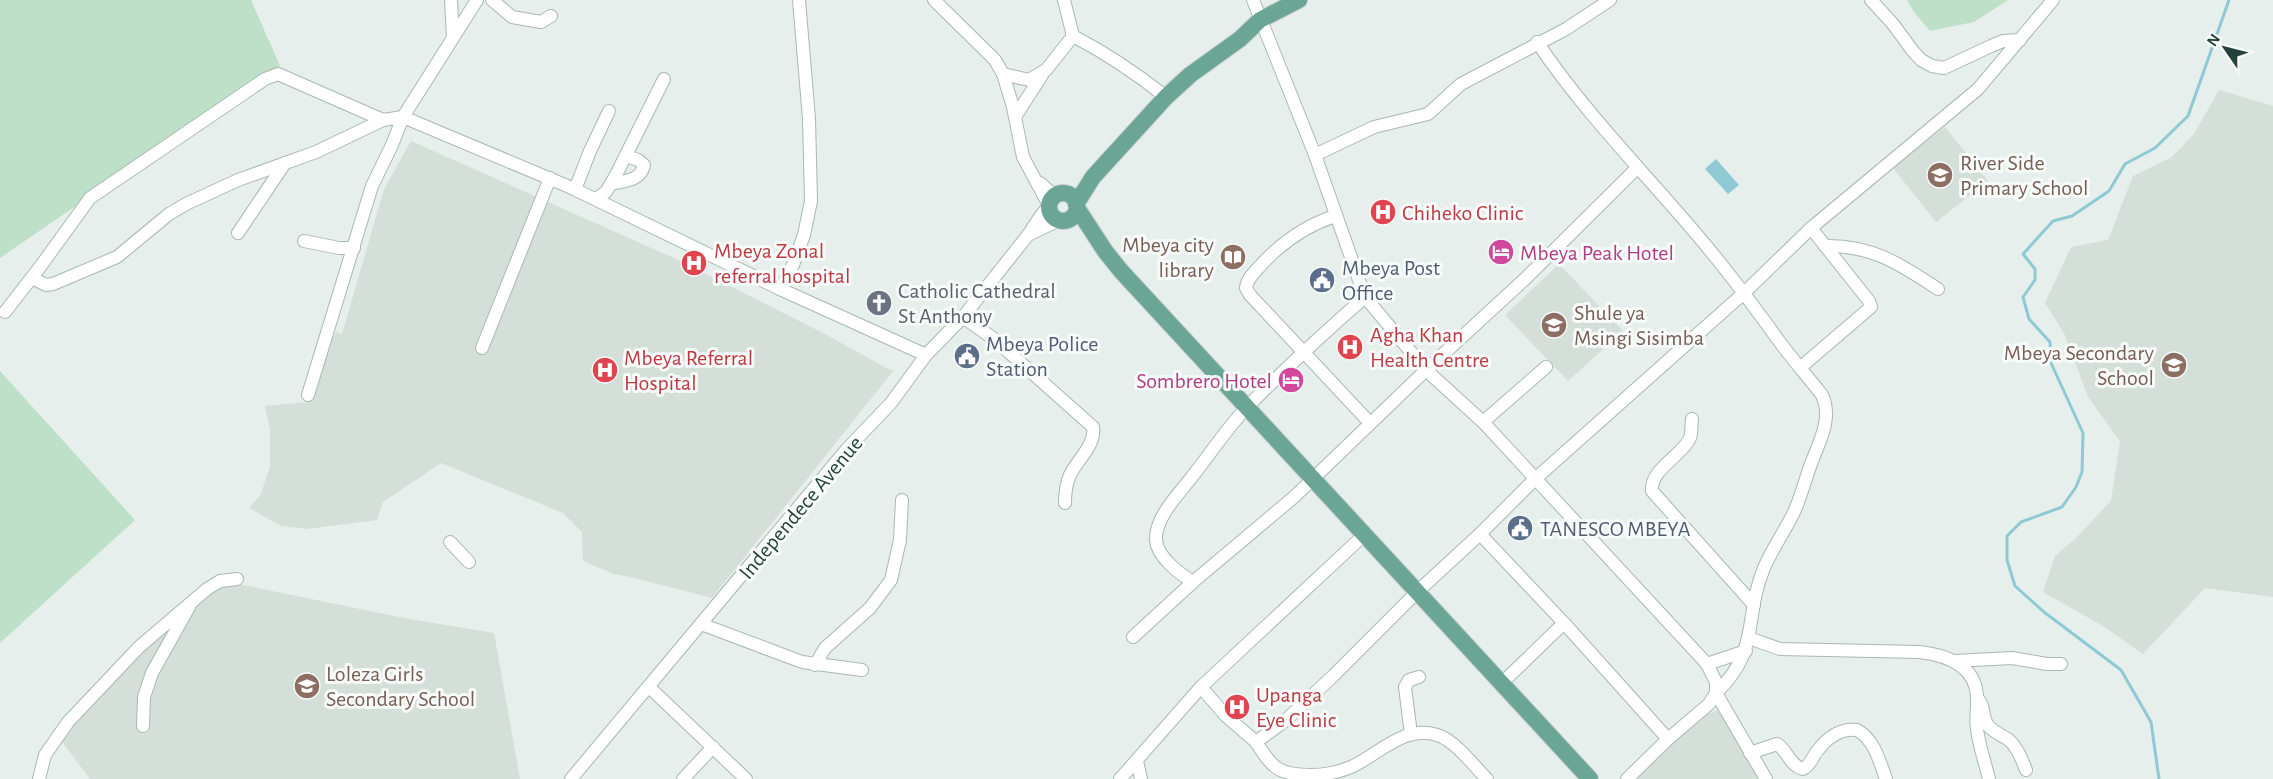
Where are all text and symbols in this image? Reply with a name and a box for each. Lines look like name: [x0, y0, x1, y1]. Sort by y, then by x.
north arrow: [2195, 18, 2255, 78]
text: N: [2204, 31, 2223, 49]
place label: River Side Primary School: [1960, 152, 2088, 199]
school or university icon: River Side Primary School: [1925, 160, 1955, 190]
hospital icon: Chiheko Clinic: [1368, 197, 1398, 227]
place label: Chiheko Clinic: [1402, 202, 1524, 224]
place label: Mbeya city library: [1122, 234, 1215, 281]
hotel icon: Mbeya Peak Hotel: [1486, 237, 1516, 267]
place label: Mbeya Zonal referral hospital: [714, 240, 850, 287]
library icon: Mbeya city library: [1218, 242, 1248, 272]
place label: Mbeya Peak Hotel: [1520, 242, 1674, 264]
hospital icon: Mbeya Zonal referral hospital: [679, 248, 709, 278]
place label: Mbeya Post Office: [1342, 257, 1440, 304]
public building icon: Mbeya Post Office: [1307, 265, 1337, 295]
place label: Catholic Cathedral St Anthony: [898, 280, 1056, 327]
church icon: Catholic Cathedral St Anthony: [864, 288, 894, 318]
place label: Shule ya Msingi Sisimba: [1574, 302, 1704, 349]
school or university icon: Shule ya Msingi Sisimba: [1539, 310, 1569, 340]
place label: Agha Khan Health Centre: [1370, 324, 1489, 371]
hospital icon: Agha Khan Health Centre: [1335, 332, 1365, 362]
place label: Mbeya Police Station: [986, 333, 1098, 380]
public building icon: Mbeya Police Station: [952, 341, 982, 371]
place label: Mbeya Secondary School: [2004, 342, 2155, 389]
place label: Mbeya Referral Hospital: [624, 347, 753, 394]
school or university icon: Mbeya Secondary School: [2159, 350, 2189, 380]
hospital icon: Mbeya Referral Hospital: [590, 355, 620, 385]
hotel icon: Sombrero Hotel: [1276, 365, 1306, 395]
place label: Sombrero Hotel: [1136, 370, 1272, 392]
street label: Independece Avenue: [735, 432, 867, 583]
public building icon: TANESCO MBEYA: [1505, 513, 1535, 543]
place label: TANESCO MBEYA: [1540, 518, 1691, 540]
place label: Loleza Girls Secondary School: [326, 663, 475, 710]
school or university icon: Loleza Girls Secondary School: [292, 671, 322, 701]
place label: Upanga Eye Clinic: [1256, 684, 1337, 731]
hospital icon: Upanga Eye Clinic: [1222, 692, 1252, 722]

